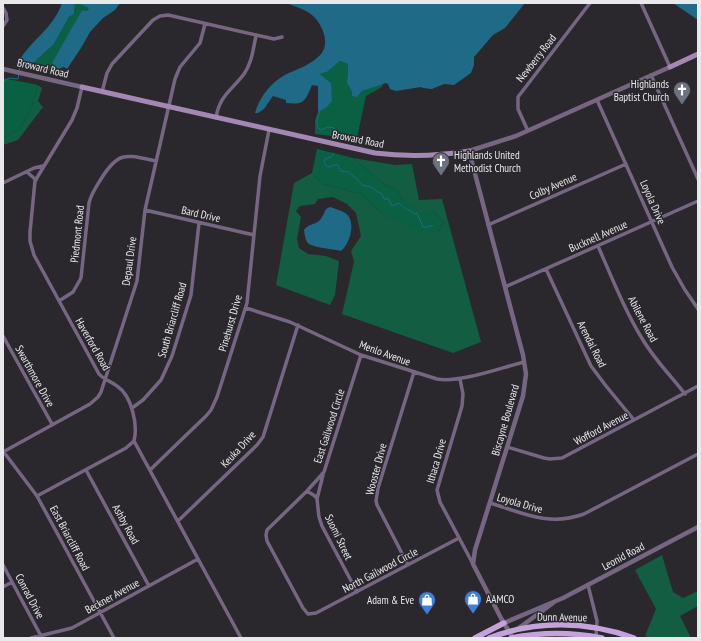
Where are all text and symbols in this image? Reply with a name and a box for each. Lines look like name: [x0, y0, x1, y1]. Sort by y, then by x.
street label: Newberry Road: [513, 31, 559, 85]
street label: Broward Road: [16, 55, 70, 81]
place label: Highlands Baptist Church: [614, 77, 669, 104]
church icon: Highlands Baptist Church: [672, 80, 692, 105]
street label: Broward Road: [331, 127, 385, 151]
place label: Highlands United Methodist Church: [454, 148, 521, 175]
church icon: Highlands United Methodist Church: [431, 151, 451, 176]
street label: Colby Avenue: [527, 169, 579, 203]
street label: Loyola Drive: [637, 178, 669, 227]
street label: Bard Drive: [180, 203, 222, 225]
street label: Piedmont Road: [67, 204, 87, 263]
street label: Bucknell Avenue: [567, 217, 630, 255]
street label: Depaul Drive: [119, 235, 139, 286]
street label: South Briarcliff Road: [155, 280, 190, 359]
street label: Pinehurst Drive: [215, 293, 245, 353]
street label: Abilene Road: [625, 294, 661, 345]
street label: Haverford Road: [72, 315, 114, 373]
street label: Arendal Road: [574, 318, 610, 370]
street label: Menlo Avenue: [357, 337, 413, 369]
street label: Swarthmore Drive: [12, 343, 58, 410]
street label: Biscayne Boulevard: [488, 383, 522, 457]
street label: East Gailwood Circle: [310, 387, 348, 465]
street label: Wofford Avenue: [571, 408, 631, 448]
street label: Keuka Drive: [217, 427, 259, 470]
street label: Ithaca Drive: [423, 437, 449, 485]
street label: Wooster Drive: [362, 441, 390, 496]
street label: Loyola Drive: [496, 490, 545, 516]
street label: Ashby Road: [109, 502, 143, 547]
street label: East Briarcliff Road: [47, 503, 93, 573]
street label: Suomi Street: [322, 512, 356, 562]
street label: Leonid Road: [599, 539, 647, 573]
street label: North Gailwood Circle: [340, 544, 420, 596]
street label: Conrad Drive: [12, 571, 48, 621]
street label: Beckner Avenue: [82, 575, 142, 617]
shop icon: AAMCO: [463, 589, 483, 614]
shop icon: Adam & Eve: [417, 590, 437, 615]
place label: AAMCO: [486, 592, 514, 606]
place label: Adam & Eve: [367, 593, 414, 607]
street label: Dunn Avenue: [537, 610, 588, 624]

